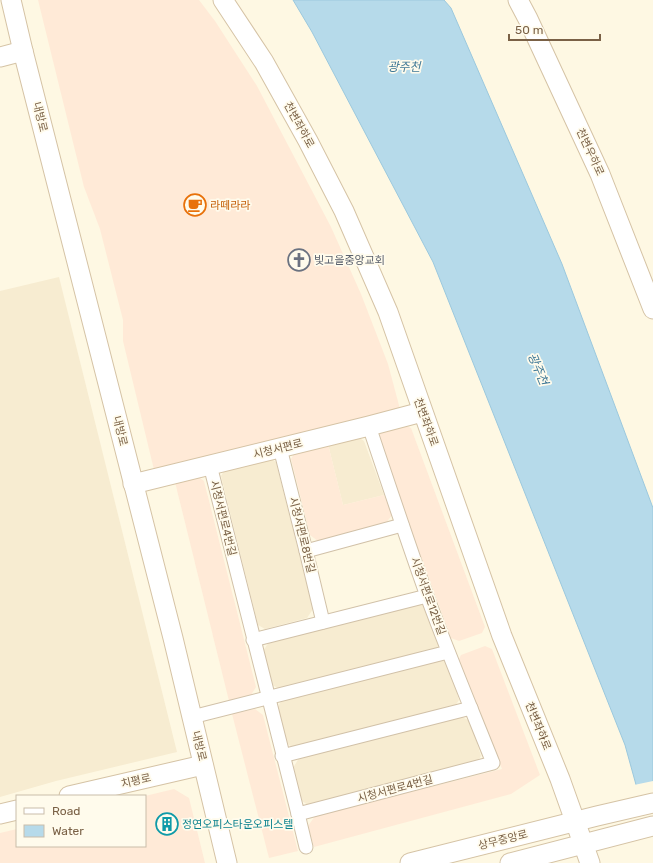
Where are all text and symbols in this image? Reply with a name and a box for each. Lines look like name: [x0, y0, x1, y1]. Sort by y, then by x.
scale bar: [509, 16, 600, 42]
text: 50 m: [515, 23, 543, 37]
water label: 광주천: [387, 60, 423, 74]
street label: 천변좌하로: [281, 100, 317, 150]
street label: 내방로: [30, 101, 50, 133]
street label: 천변우하로: [573, 126, 607, 178]
cafe icon: 라떼라라: [182, 192, 208, 218]
place label: 라떼라라: [210, 199, 250, 212]
church icon: 빛고을중앙교회: [286, 247, 312, 273]
place label: 빛고을중앙교회: [314, 254, 385, 267]
water label: 광주천: [525, 351, 552, 389]
street label: 천변좌하로: [411, 396, 441, 448]
street label: 내방로: [110, 415, 130, 447]
street label: 시청서편로: [252, 437, 304, 461]
street label: 시청서편로4번길: [207, 479, 239, 557]
street label: 시청서편로8번길: [286, 496, 318, 574]
street label: 시청서편로12번길: [408, 555, 448, 637]
street label: 천변좌하로: [522, 700, 554, 752]
street label: 내방로: [189, 730, 209, 762]
street label: 치평로: [120, 771, 152, 791]
street label: 시청서편로4번길: [356, 773, 434, 805]
legend: [16, 795, 146, 847]
text: Road: [52, 804, 80, 818]
building icon: 정연오피스타운오피스텔: [154, 811, 180, 837]
place label: 정연오피스타운오피스텔: [182, 818, 293, 831]
text: Water: [52, 824, 84, 838]
street label: 상무중앙로: [477, 828, 529, 852]

